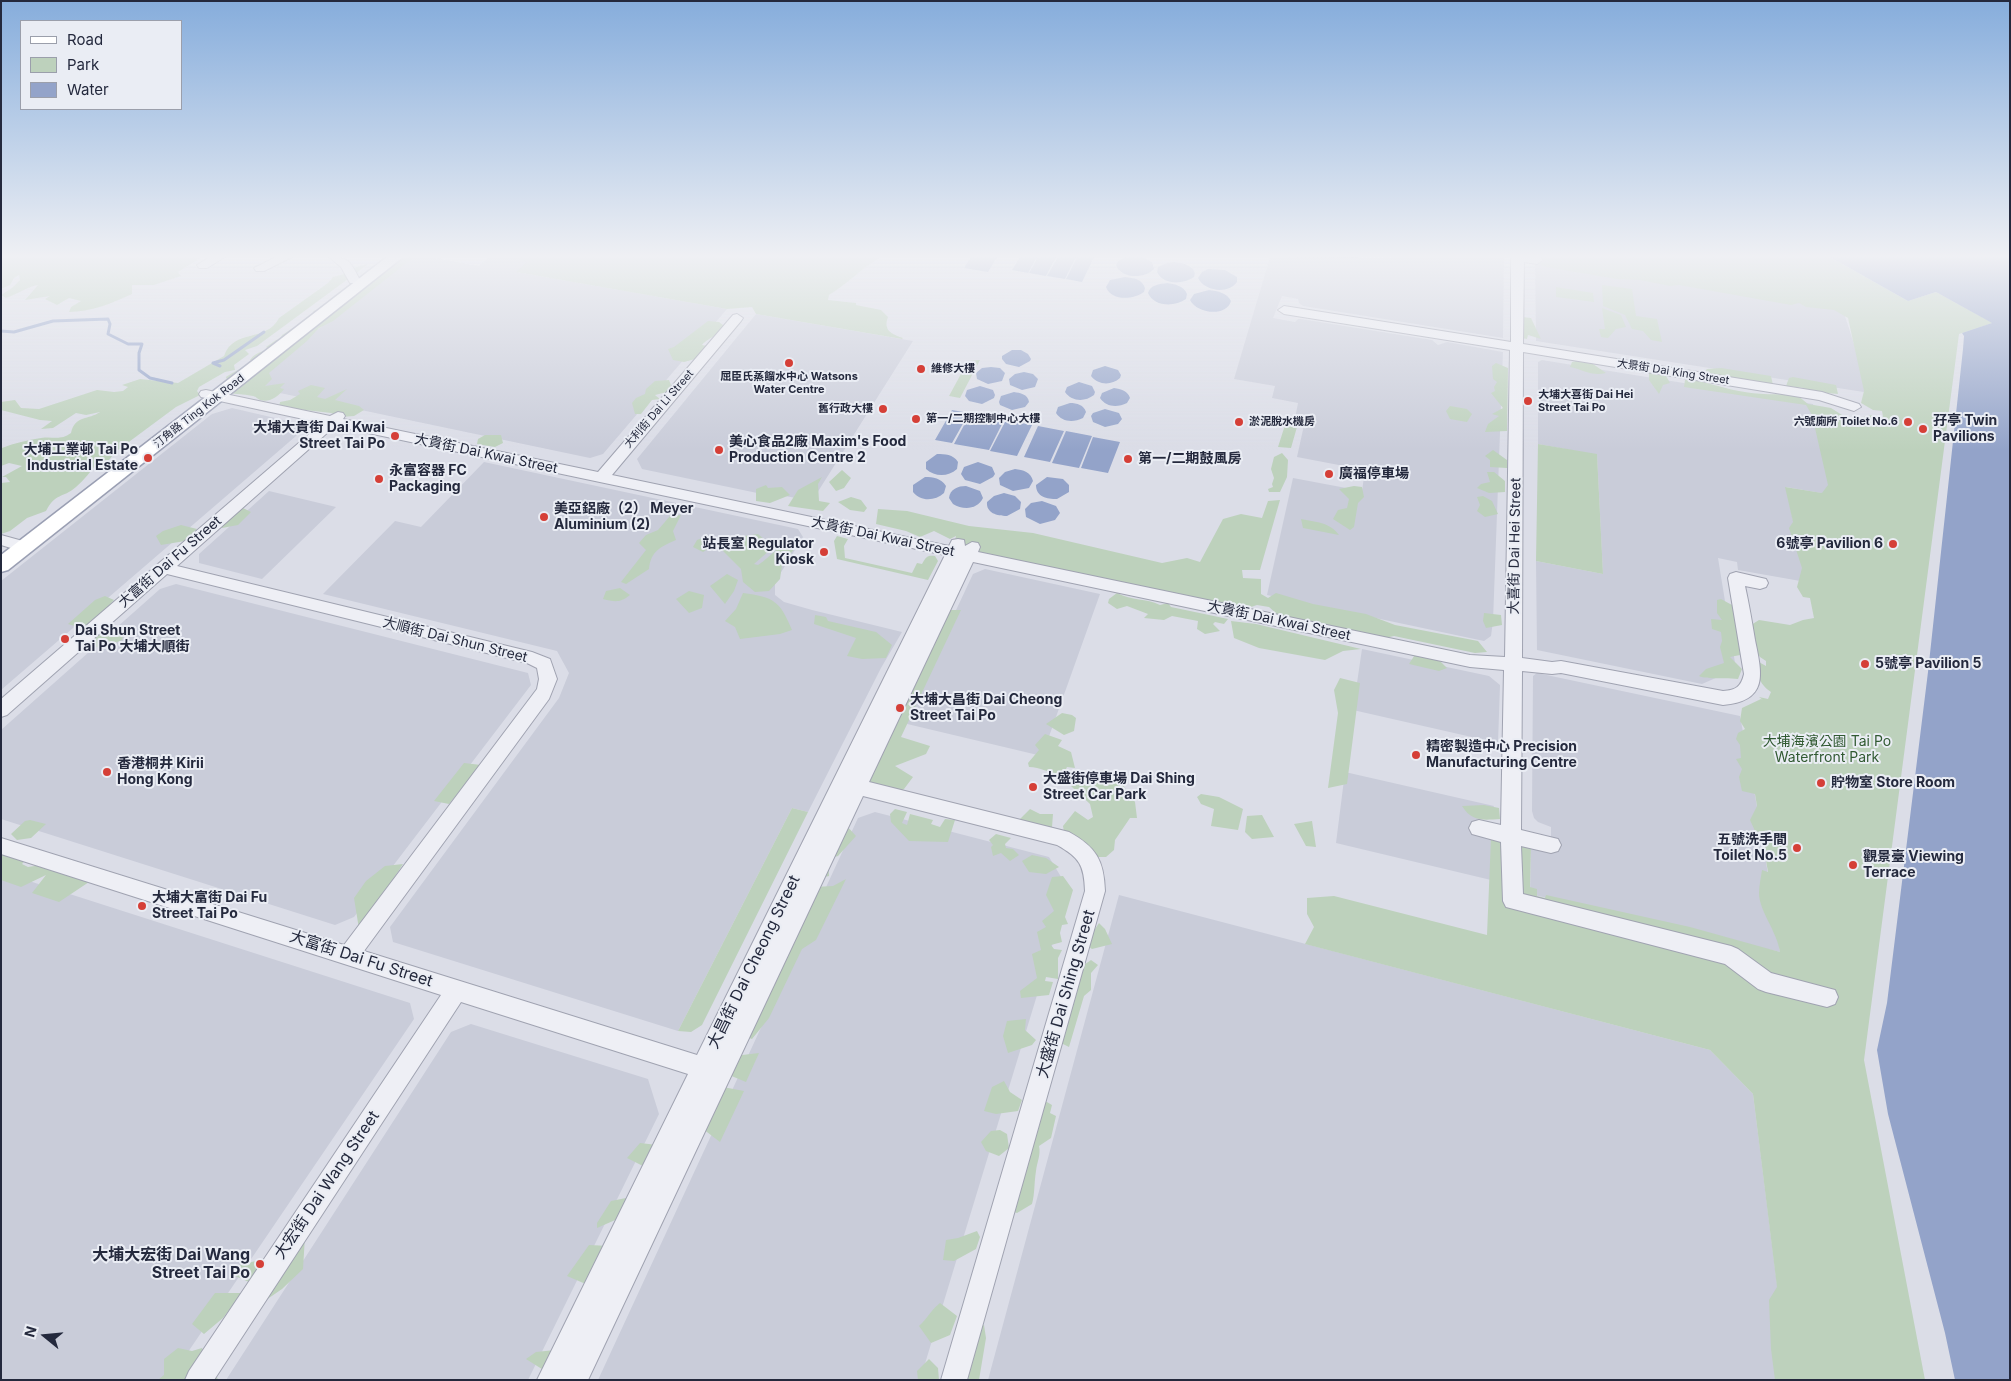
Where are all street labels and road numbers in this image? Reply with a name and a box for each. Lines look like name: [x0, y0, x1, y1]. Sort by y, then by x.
street label: 大景街 Dai King Street: [1616, 357, 1730, 387]
street label: 大利街 Dai Li Street: [622, 367, 696, 451]
street label: 汀角路 Ting Kok Road: [151, 372, 247, 450]
street label: 大貴街 Dai Kwai Street: [413, 431, 559, 477]
street label: 大喜街 Dai Hei Street: [1505, 478, 1525, 614]
street label: 大富街 Dai Fu Street: [115, 513, 225, 611]
street label: 大貴街 Dai Kwai Street: [810, 514, 956, 560]
street label: 大貴街 Dai Kwai Street: [1206, 598, 1352, 644]
street label: 大順街 Dai Shun Street: [381, 614, 529, 666]
street label: 大昌街 Dai Cheong Street: [704, 872, 804, 1052]
street label: 大盛街 Dai Shing Street: [1033, 908, 1099, 1080]
street label: 大富街 Dai Fu Street: [287, 927, 435, 991]
street label: 大宏街 Dai Wang Street: [270, 1107, 384, 1263]

